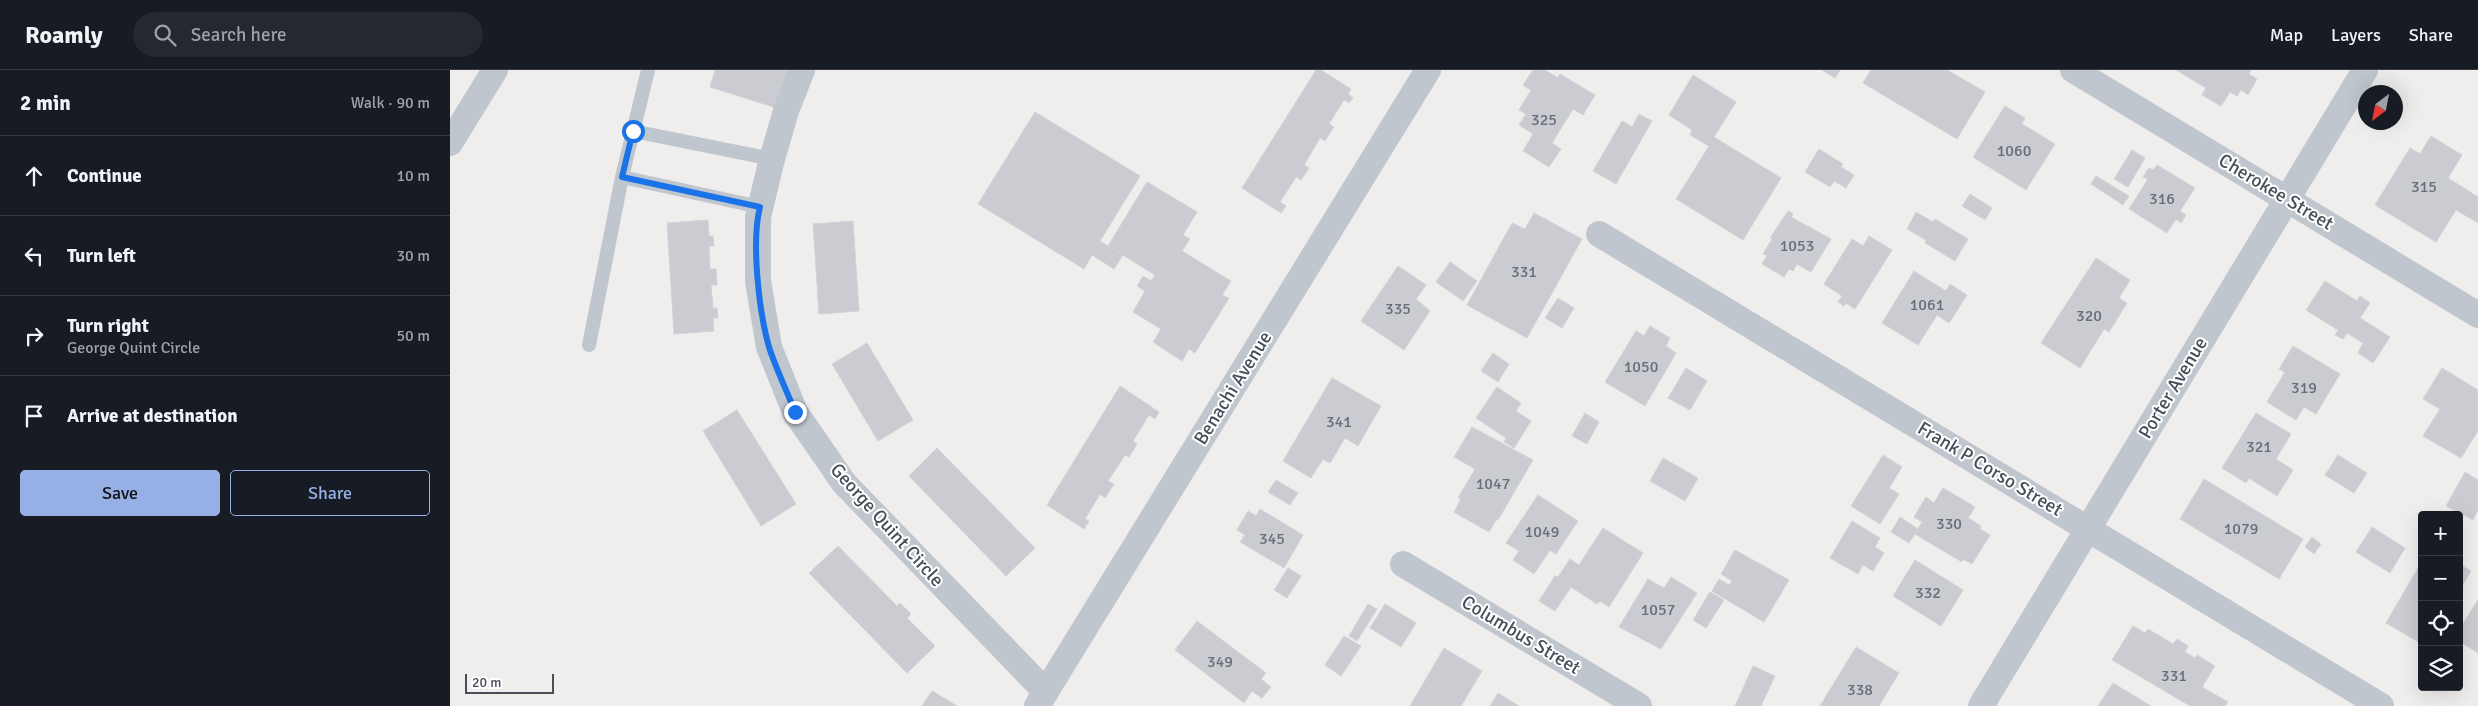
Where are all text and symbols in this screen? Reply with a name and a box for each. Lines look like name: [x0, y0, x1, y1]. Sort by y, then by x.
search box: [133, 12, 483, 57]
text: Roamly: [25, 20, 103, 50]
icon: search: [151, 21, 179, 49]
text: Search here: [191, 23, 287, 47]
text: Map: [2270, 24, 2303, 46]
text: Layers: [2331, 24, 2381, 46]
text: Share: [2409, 24, 2453, 46]
north arrow: [2358, 85, 2403, 130]
text: 2 min: [20, 90, 71, 116]
text: Walk · 90 m: [351, 93, 430, 113]
house number: 325: [1531, 110, 1557, 130]
route start: [622, 120, 645, 143]
house number: 1060: [1997, 141, 2031, 161]
street label: Cherokee Street: [2214, 148, 2338, 236]
icon: ahead: [20, 162, 48, 190]
text: Continue: [67, 164, 142, 188]
text: 10 m: [396, 166, 430, 186]
house number: 315: [2411, 177, 2437, 197]
house number: 316: [2149, 189, 2175, 209]
house number: 1053: [1780, 236, 1814, 256]
icon: left: [20, 242, 48, 270]
text: Turn left: [67, 244, 136, 268]
text: 30 m: [396, 246, 430, 266]
house number: 331: [1511, 262, 1537, 282]
house number: 1061: [1910, 295, 1944, 315]
house number: 335: [1385, 299, 1411, 319]
house number: 320: [2076, 306, 2102, 326]
text: Turn right: [67, 314, 149, 338]
icon: right: [20, 322, 48, 350]
text: 50 m: [396, 326, 430, 346]
street label: Benachi Avenue: [1189, 327, 1277, 449]
street label: Porter Avenue: [2133, 333, 2213, 443]
text: George Quint Circle: [67, 338, 200, 358]
house number: 1050: [1624, 357, 1658, 377]
house number: 319: [2291, 378, 2317, 398]
route end: [784, 401, 807, 424]
icon: arrive: [20, 402, 48, 430]
text: Arrive at destination: [67, 404, 238, 428]
house number: 341: [1326, 412, 1352, 432]
street label: Frank P Corso Street: [1913, 416, 2067, 522]
house number: 321: [2246, 437, 2272, 457]
street label: George Quint Circle: [825, 458, 949, 592]
button: Save: [20, 470, 220, 516]
button: Share: [230, 470, 430, 516]
house number: 1047: [1476, 474, 1510, 494]
map controls: [2418, 511, 2463, 691]
button: +: [2418, 511, 2463, 556]
house number: 330: [1936, 514, 1962, 534]
house number: 1079: [2224, 519, 2258, 539]
house number: 1049: [1525, 522, 1559, 542]
house number: 345: [1259, 529, 1285, 549]
button: −: [2418, 556, 2463, 601]
house number: 332: [1915, 583, 1941, 603]
street label: Columbus Street: [1457, 590, 1585, 680]
house number: 1057: [1641, 600, 1675, 620]
button: locate: [2418, 601, 2463, 646]
button: layers: [2418, 646, 2463, 691]
house number: 349: [1207, 652, 1233, 672]
house number: 331: [2161, 666, 2187, 686]
scale bar: [465, 671, 554, 694]
text: 20 m: [472, 674, 501, 691]
house number: 338: [1847, 680, 1873, 700]

